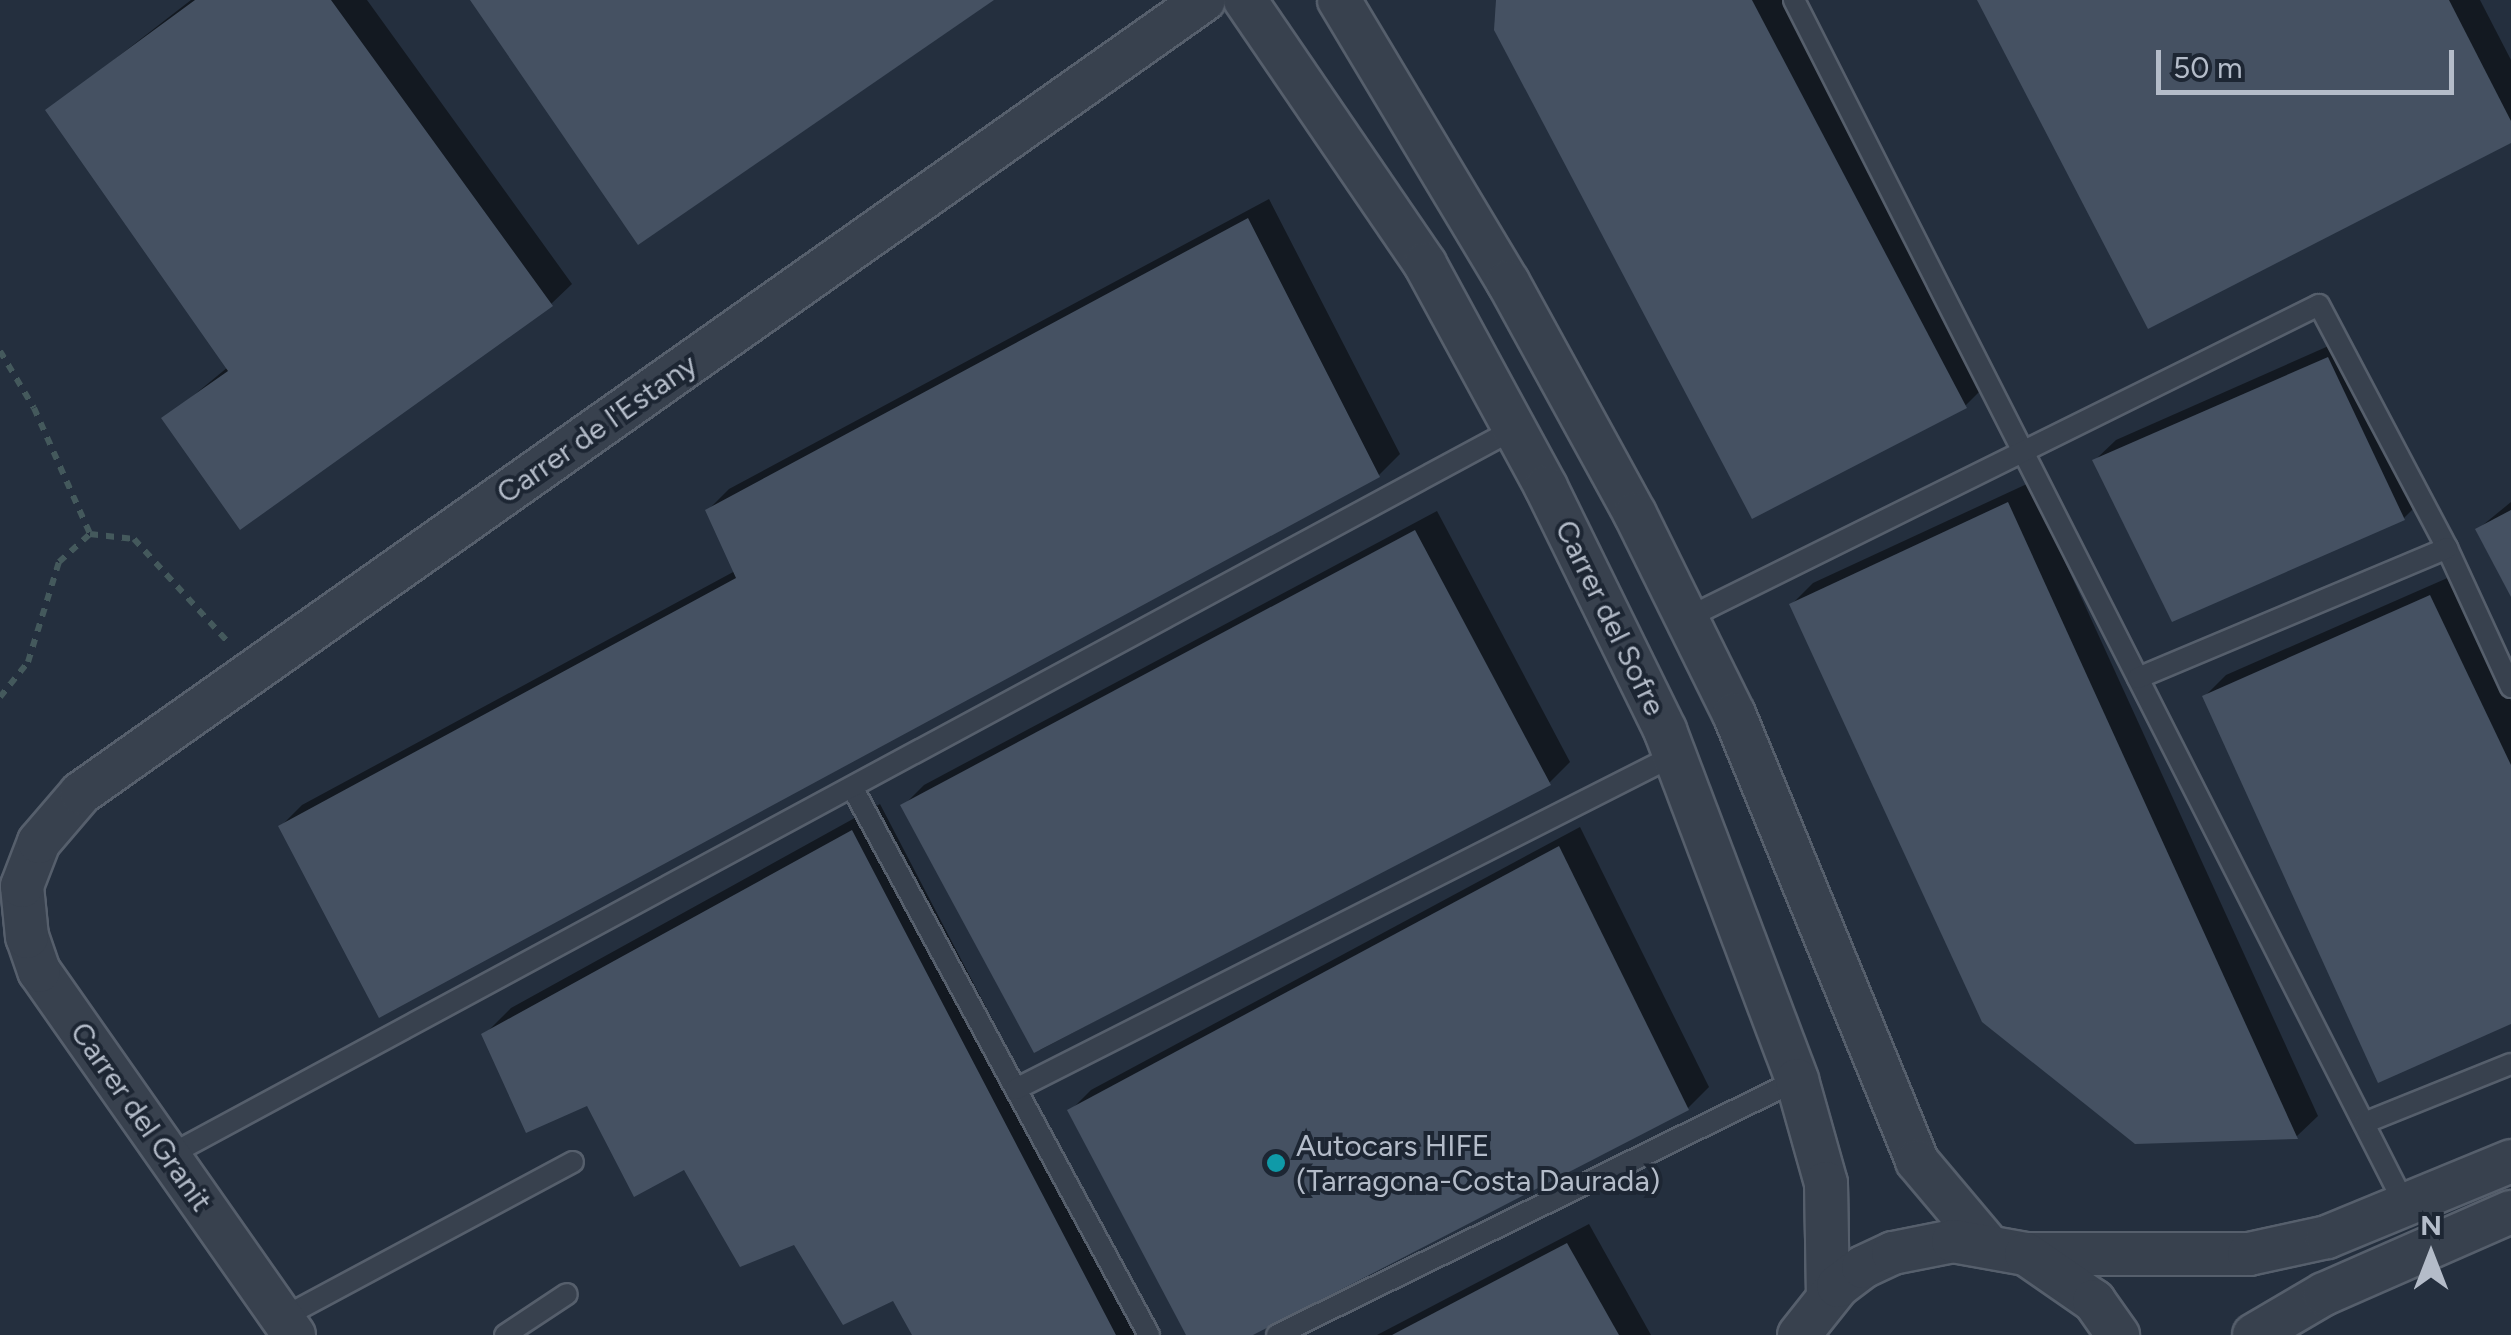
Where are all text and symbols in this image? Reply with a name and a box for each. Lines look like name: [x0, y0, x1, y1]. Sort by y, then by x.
scale bar: [2161, 30, 2458, 92]
text: 50 m: [2173, 49, 2242, 86]
street label: Carrer de l'Estany: [490, 347, 704, 511]
street label: Carrer del Sofre: [1547, 515, 1673, 721]
street label: Carrer del Granit: [62, 1016, 220, 1218]
place label: Autocars HIFE (Tarragona-Costa Daurada): [1296, 1128, 1660, 1198]
marker: Autocars HIFE (Tarragona-Costa Daurada): [1265, 1152, 1287, 1174]
north arrow: [2381, 1205, 2481, 1305]
text: N: [2420, 1208, 2442, 1242]

